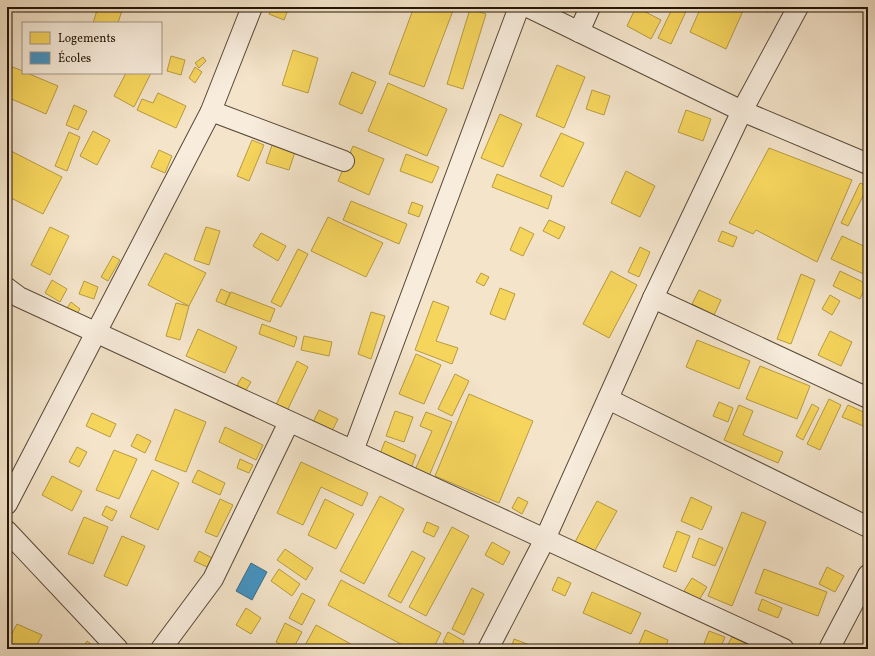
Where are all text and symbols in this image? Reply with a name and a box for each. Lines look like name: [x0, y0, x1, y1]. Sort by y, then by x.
legend: [22, 22, 162, 74]
text: Logements: [58, 31, 116, 47]
text: Écoles: [58, 50, 91, 67]

